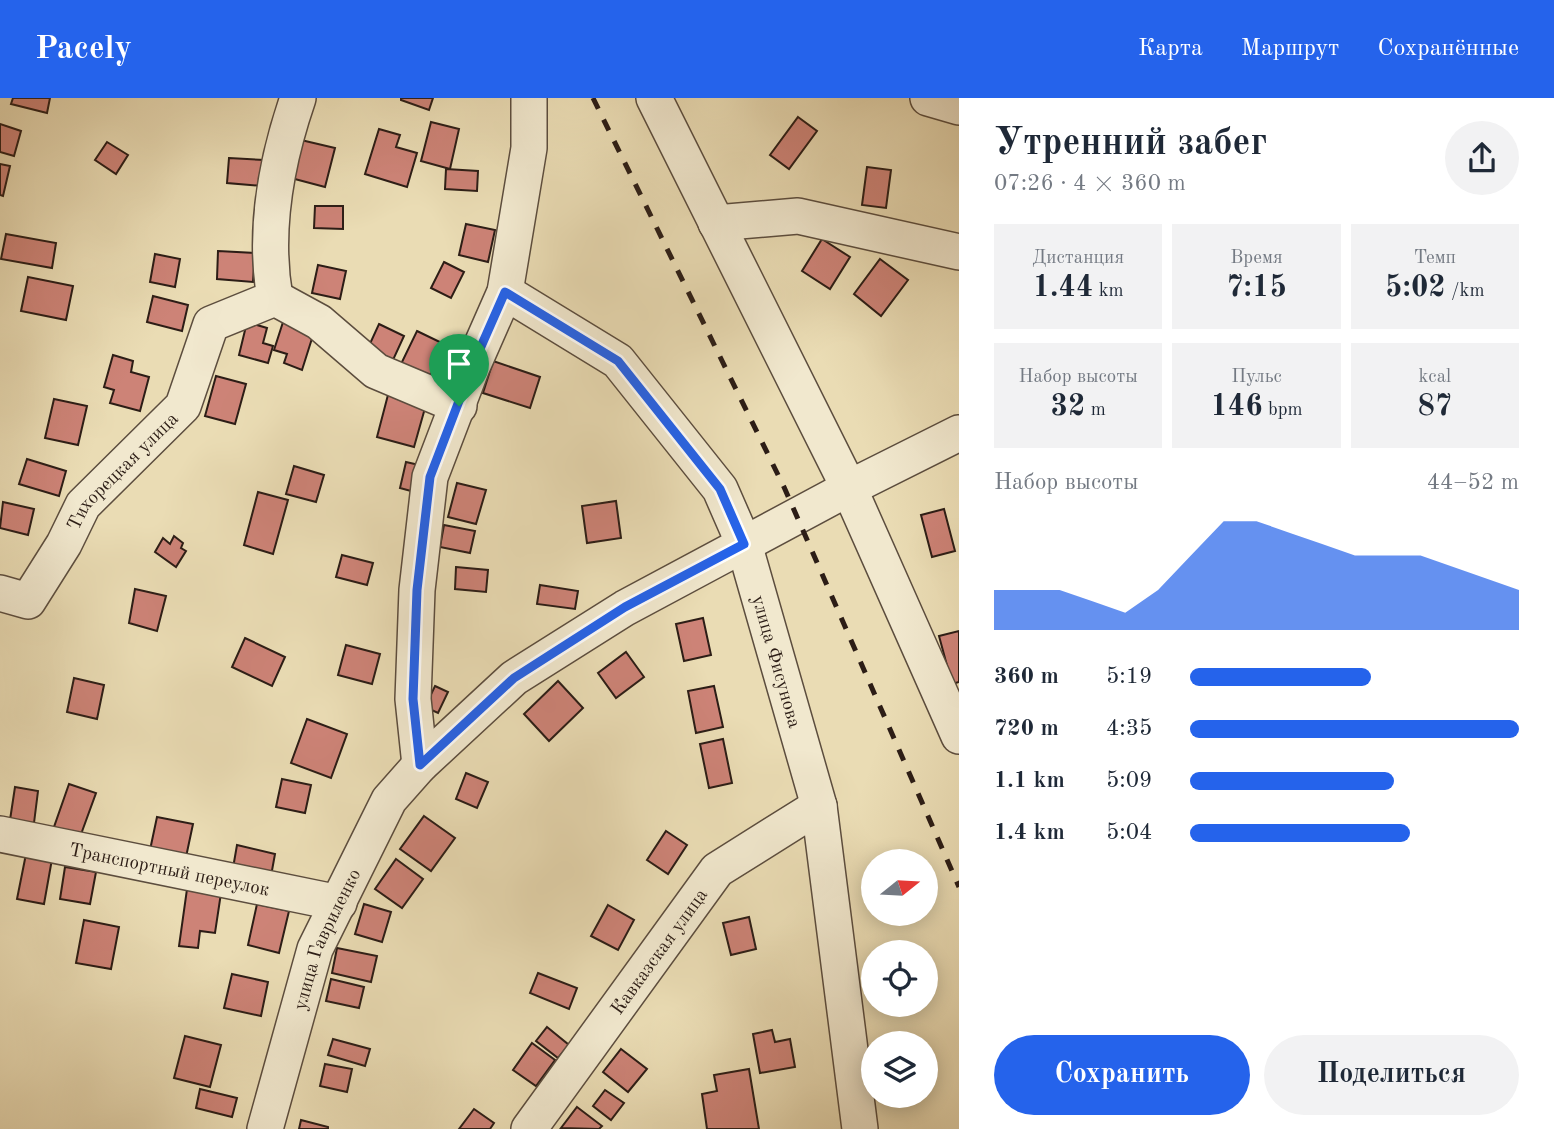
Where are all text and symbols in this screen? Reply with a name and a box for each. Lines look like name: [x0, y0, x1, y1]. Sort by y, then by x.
text: Pacely: [35, 33, 132, 66]
text: Карта: [1138, 37, 1203, 61]
text: Маршрут: [1241, 37, 1339, 61]
text: Сохранённые: [1377, 37, 1519, 61]
button: share: [1445, 121, 1519, 195]
text: Утренний забег: [994, 125, 1267, 163]
text: 07:26 · 4 × 360 m: [994, 172, 1186, 195]
text: Дистанция: [1032, 249, 1124, 268]
text: Время: [1230, 249, 1283, 268]
text: Темп: [1414, 249, 1456, 268]
text: 1.44: [1033, 273, 1093, 303]
text: 7:15: [1226, 273, 1287, 303]
text: 5:02: [1385, 273, 1446, 303]
text: km: [1093, 282, 1124, 301]
text: /km: [1446, 282, 1485, 301]
pin: [429, 334, 489, 406]
icon: arrive: [440, 345, 478, 383]
text: Набор высоты: [1019, 368, 1138, 387]
text: Пульс: [1231, 368, 1282, 387]
text: kcal: [1418, 368, 1451, 387]
text: 32: [1051, 392, 1085, 422]
text: 146: [1210, 392, 1263, 422]
text: 87: [1417, 392, 1452, 422]
text: m: [1085, 401, 1106, 420]
text: bpm: [1263, 401, 1303, 420]
street label: Тихорецкая улица: [65, 409, 183, 534]
text: Набор высоты: [994, 471, 1138, 494]
text: 44–52 m: [1427, 471, 1519, 494]
street label: улица Фисунова: [747, 593, 803, 731]
text: 360 m: [994, 665, 1059, 688]
text: 5:19: [1106, 665, 1152, 688]
text: 720 m: [994, 717, 1059, 740]
text: 4:35: [1106, 717, 1152, 740]
text: 1.1 km: [994, 769, 1065, 792]
text: 5:09: [1106, 769, 1152, 792]
text: 1.4 km: [994, 821, 1065, 844]
text: 5:04: [1106, 821, 1152, 844]
street label: Транспортный переулок: [67, 841, 271, 901]
north arrow: [861, 849, 938, 926]
map controls: [861, 849, 938, 1108]
street label: улица Гавриленко: [291, 866, 365, 1013]
street label: Кавказская улица: [608, 885, 713, 1019]
button: locate: [861, 940, 938, 1017]
button: layers: [861, 1031, 938, 1108]
button: Сохранить: [994, 1035, 1250, 1115]
button: Поделиться: [1264, 1035, 1519, 1115]

